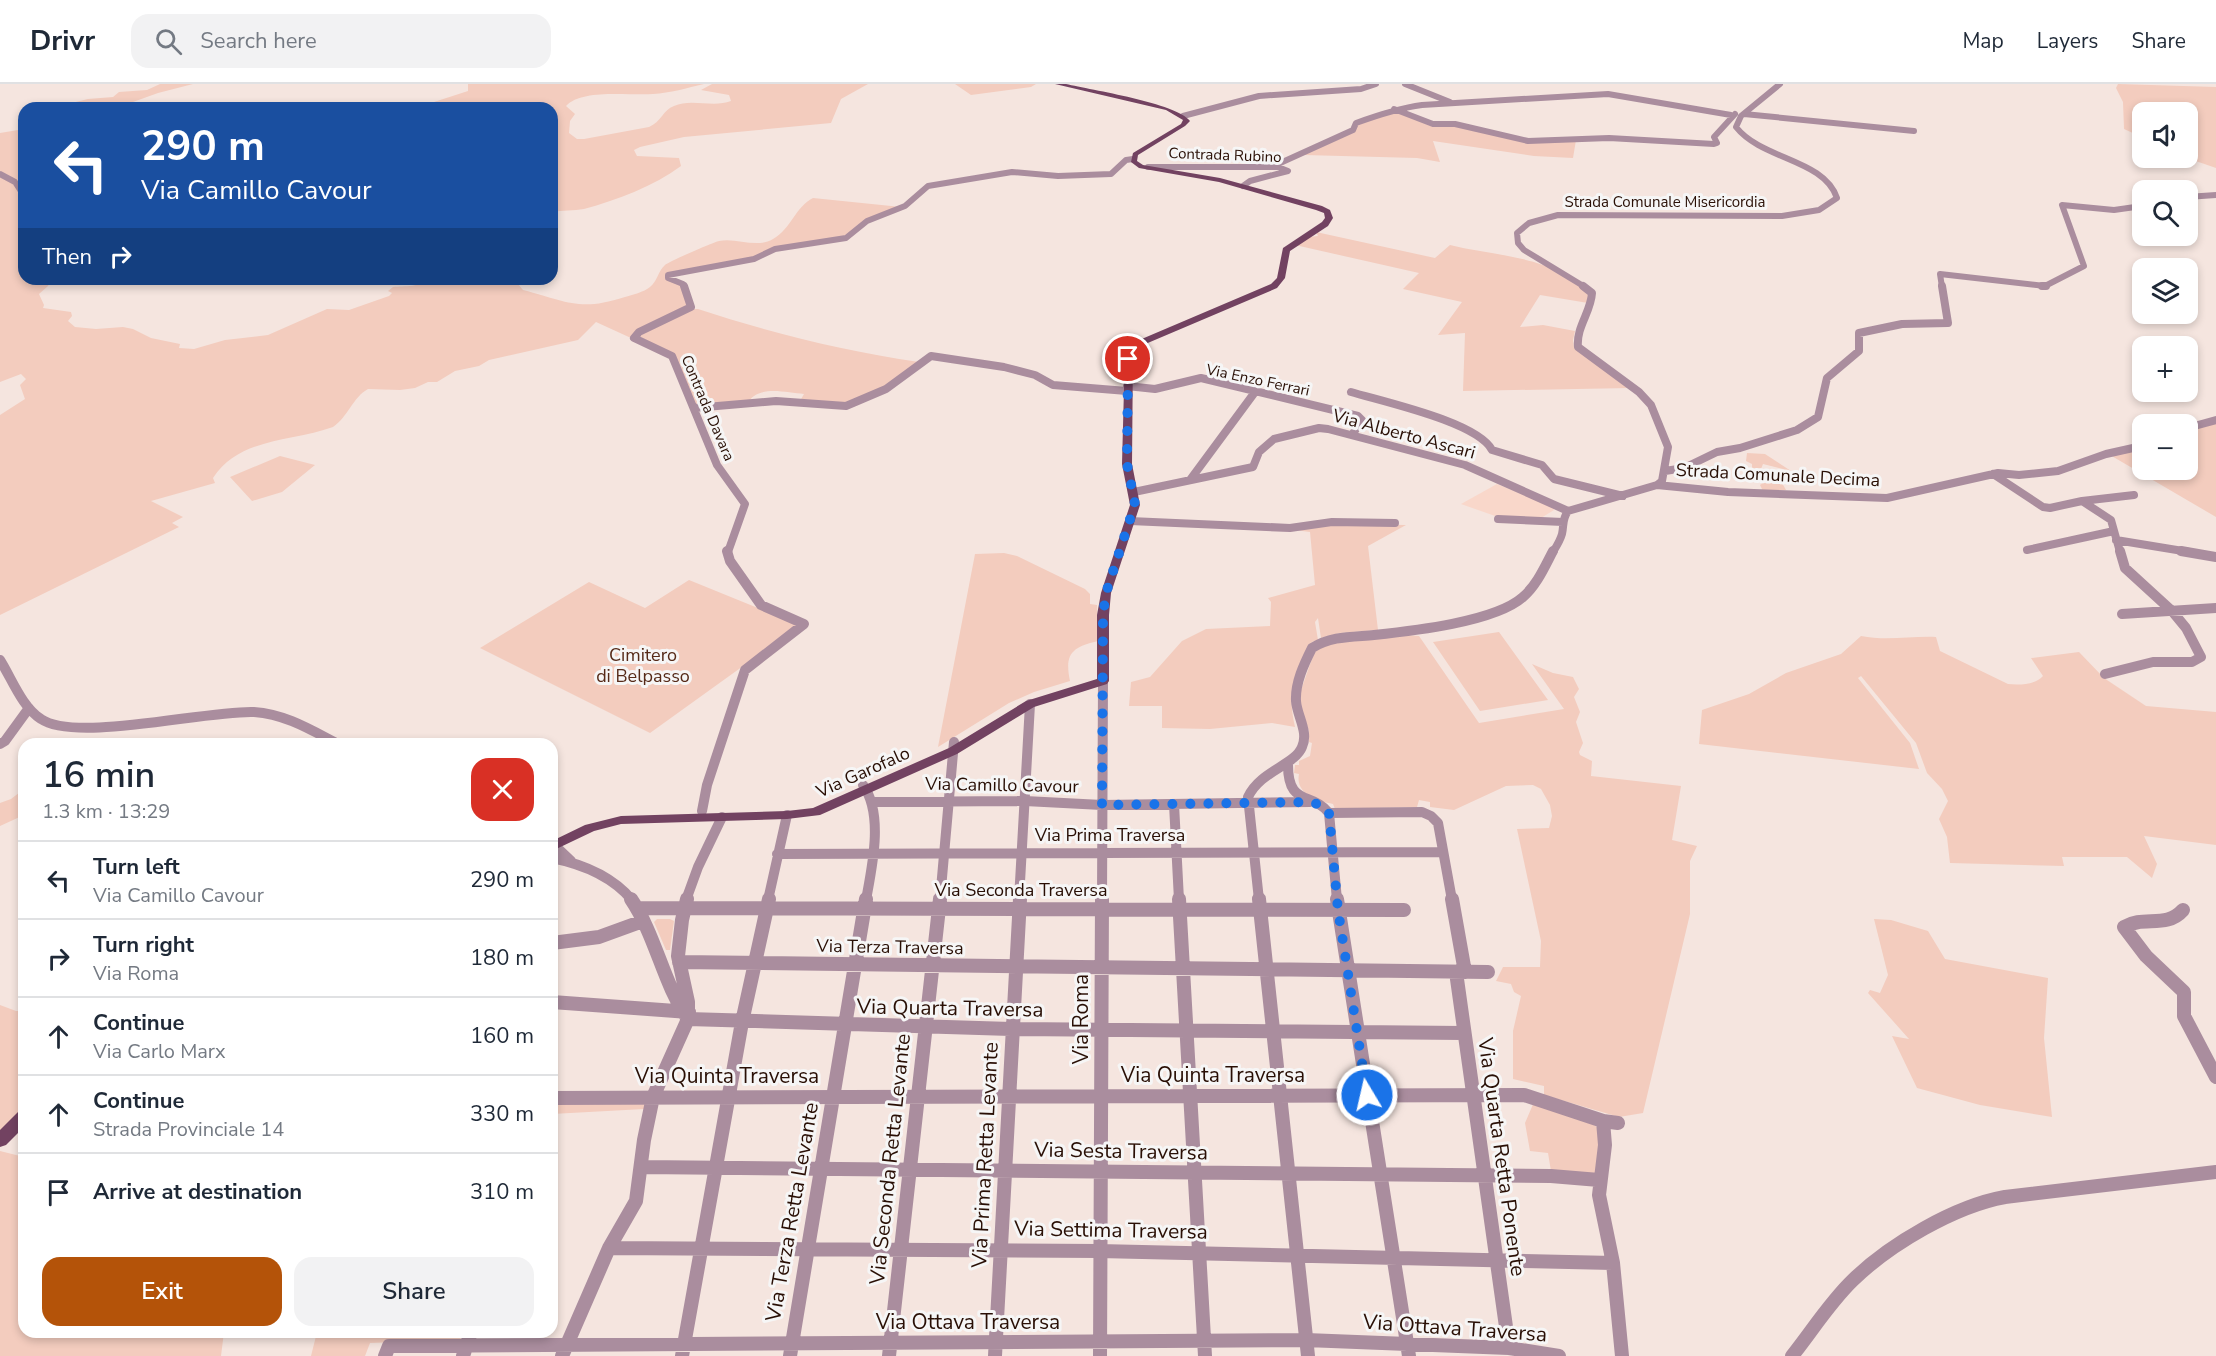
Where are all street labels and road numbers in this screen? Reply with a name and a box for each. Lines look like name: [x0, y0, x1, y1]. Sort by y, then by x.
street label: Contrada Rubino: [1168, 143, 1282, 167]
street label: Strada Comunale Misericordia: [1564, 192, 1766, 212]
street label: Contrada Davara: [677, 352, 739, 464]
street label: Via Enzo Ferrari: [1203, 359, 1312, 401]
street label: Via Alberto Ascari: [1329, 403, 1478, 465]
street label: Strada Comunale Decima: [1675, 458, 1881, 492]
street label: Via Garofalo: [811, 741, 914, 804]
street label: Via Camillo Cavour: [924, 772, 1080, 798]
street label: Via Prima Traversa: [1034, 823, 1185, 847]
street label: Via Seconda Traversa: [934, 878, 1107, 902]
street label: Via Terza Traversa: [815, 934, 964, 960]
street label: Via Roma: [1067, 974, 1095, 1065]
street label: Via Quarta Traversa: [855, 992, 1044, 1024]
street label: Via Seconda Retta Levante: [863, 1032, 917, 1287]
street label: Via Quarta Retta Ponente: [1471, 1035, 1533, 1278]
street label: Via Prima Retta Levante: [965, 1041, 1005, 1270]
street label: Via Quinta Traversa: [1120, 1061, 1305, 1089]
street label: Via Quinta Traversa: [634, 1062, 819, 1090]
street label: Via Terza Retta Levante: [759, 1100, 825, 1325]
street label: Via Sesta Traversa: [1033, 1135, 1208, 1167]
street label: Via Settima Traversa: [1013, 1214, 1208, 1246]
street label: Via Ottava Traversa: [875, 1308, 1060, 1336]
street label: Via Ottava Traversa: [1361, 1308, 1548, 1348]

